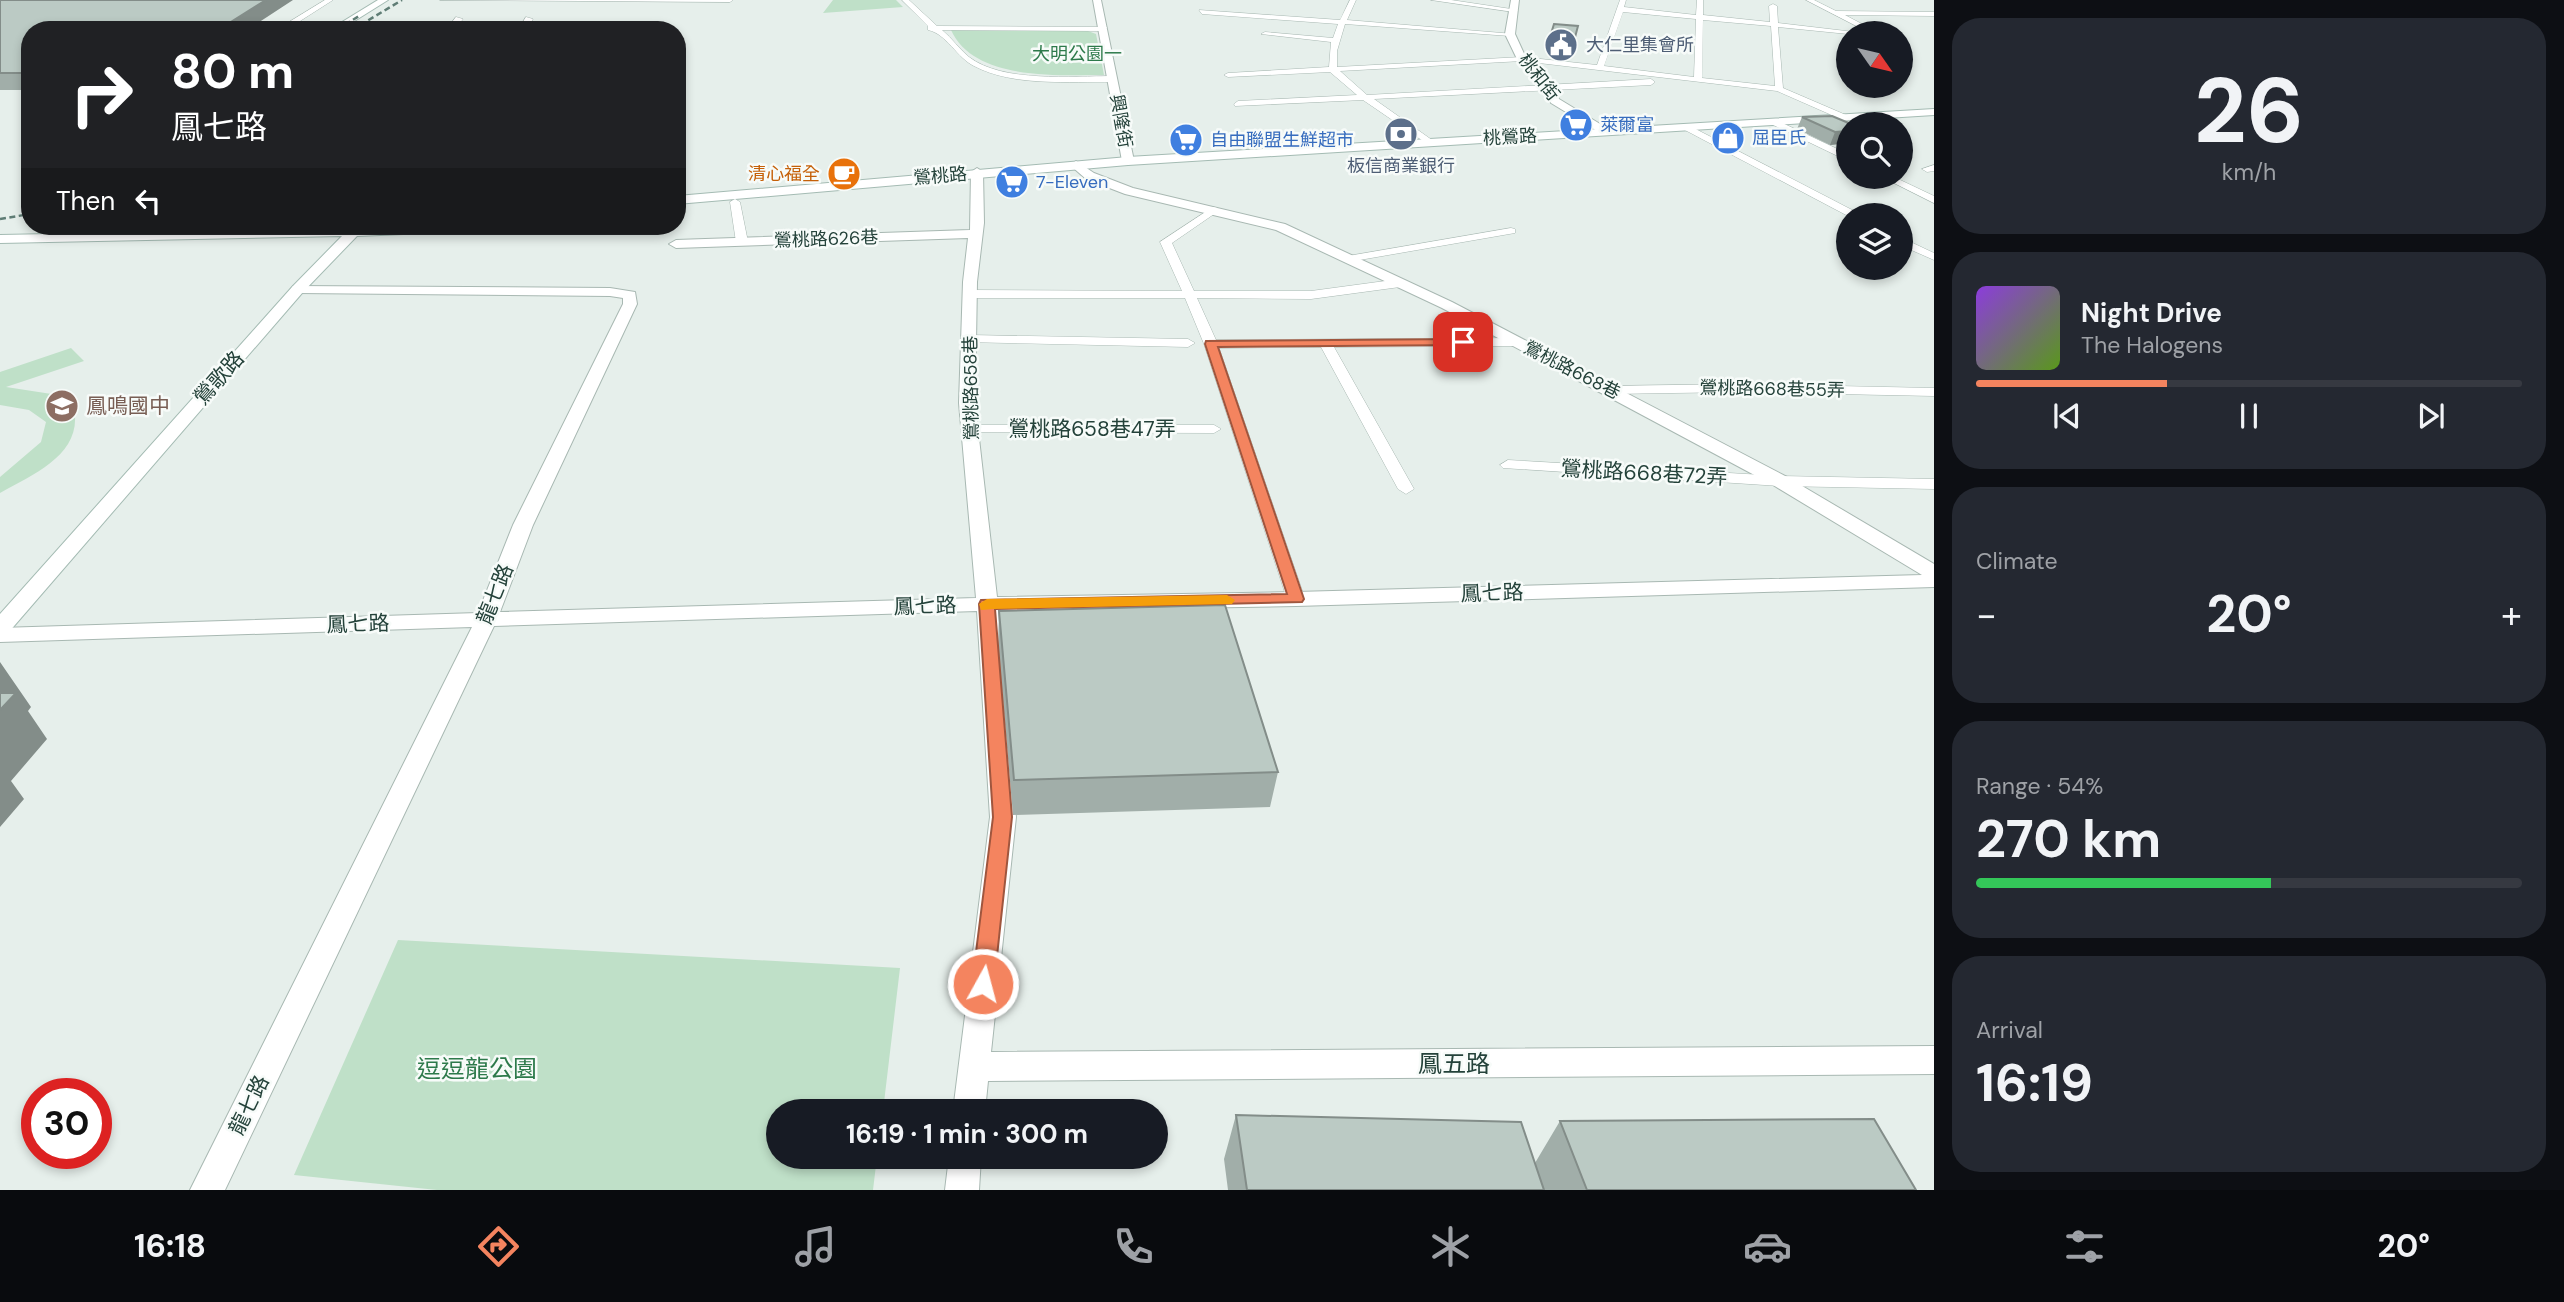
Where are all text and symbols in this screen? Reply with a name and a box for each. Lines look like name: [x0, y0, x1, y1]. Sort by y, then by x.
north arrow: [1836, 21, 1913, 98]
map controls: [1836, 21, 1913, 280]
public building icon: 大仁里集會所: [1542, 26, 1580, 64]
place label: 大仁里集會所: [1586, 33, 1694, 57]
text: 80 m: [171, 39, 294, 103]
park label: 大明公園一: [1032, 42, 1122, 66]
street label: 桃和街: [1513, 48, 1565, 106]
icon: right: [56, 49, 147, 140]
text: 26: [2194, 52, 2304, 170]
street label: 興隆街: [1104, 92, 1138, 150]
text: 鳳七路: [171, 106, 267, 148]
supermarket icon: 萊爾富: [1557, 106, 1595, 144]
button: search: [1836, 112, 1913, 189]
place label: 萊爾富: [1600, 113, 1654, 137]
bank icon: 板信商業銀行: [1382, 115, 1420, 153]
shop icon: 屈臣氏: [1709, 119, 1747, 157]
supermarket icon: 自由聯盟生鮮超市: [1167, 121, 1205, 159]
street label: 桃鶯路: [1482, 124, 1538, 150]
place label: 屈臣氏: [1752, 126, 1806, 150]
place label: 自由聯盟生鮮超市: [1210, 128, 1354, 152]
place label: 板信商業銀行: [1347, 154, 1455, 178]
cafe icon: 清心福全: [825, 155, 863, 193]
text: km/h: [2222, 157, 2276, 187]
place label: 清心福全: [748, 162, 820, 186]
street label: 鶯桃路: [912, 162, 968, 190]
supermarket icon: 7-Eleven: [993, 163, 1031, 201]
place label: 7-Eleven: [1036, 170, 1108, 194]
icon: left: [129, 182, 167, 220]
text: Then: [56, 184, 115, 218]
button: layers: [1836, 203, 1913, 280]
street label: 鶯桃路626巷: [773, 225, 879, 253]
text: Night Drive: [2081, 296, 2222, 330]
pin: [1433, 312, 1493, 372]
icon: arrive: [1444, 323, 1482, 361]
text: The Halogens: [2081, 330, 2223, 360]
street label: 鶯桃路658巷: [958, 335, 984, 441]
street label: 鶯桃路668巷: [1520, 335, 1624, 405]
street label: 鶯歌路: [188, 345, 250, 411]
street label: 鶯桃路668巷55弄: [1699, 376, 1845, 402]
school or university icon: 鳳鳴國中: [43, 387, 81, 425]
place label: 鳳鳴國中: [86, 392, 170, 420]
icon: previous: [2048, 397, 2086, 435]
icon: pause: [2230, 397, 2268, 435]
icon: next: [2412, 397, 2450, 435]
street label: 鶯桃路658巷47弄: [1008, 415, 1176, 443]
street label: 鶯桃路668巷72弄: [1560, 455, 1728, 491]
text: Climate: [1976, 546, 2058, 576]
street label: 龍七路: [470, 560, 520, 628]
street label: 鳳七路: [1460, 578, 1524, 608]
text: 20°: [2206, 580, 2292, 648]
text: −: [1976, 590, 1997, 640]
text: +: [2501, 590, 2522, 640]
street label: 鳳七路: [893, 591, 957, 621]
street label: 鳳七路: [326, 609, 390, 639]
text: Range · 54%: [1976, 771, 2103, 801]
text: 270 km: [1976, 805, 2161, 873]
position arrow: [946, 947, 1020, 1021]
text: Arrival: [1976, 1015, 2043, 1045]
street label: 鳳五路: [1418, 1048, 1490, 1079]
text: 16:19: [1976, 1049, 2093, 1117]
park label: 逗逗龍公園: [417, 1053, 537, 1084]
street label: 龍七路: [223, 1071, 275, 1139]
speed limit sign: 30: [21, 1078, 112, 1169]
text: 16:19 · 1 min · 300 m: [846, 1117, 1088, 1151]
icon: directions: [474, 1222, 523, 1271]
icon: music: [791, 1222, 840, 1271]
icon: phone: [1109, 1222, 1158, 1271]
icon: climate: [1426, 1222, 1475, 1271]
icon: car: [1743, 1222, 1792, 1271]
icon: filters: [2060, 1222, 2109, 1271]
text: 16:18: [134, 1225, 206, 1267]
text: 20°: [2377, 1225, 2430, 1267]

